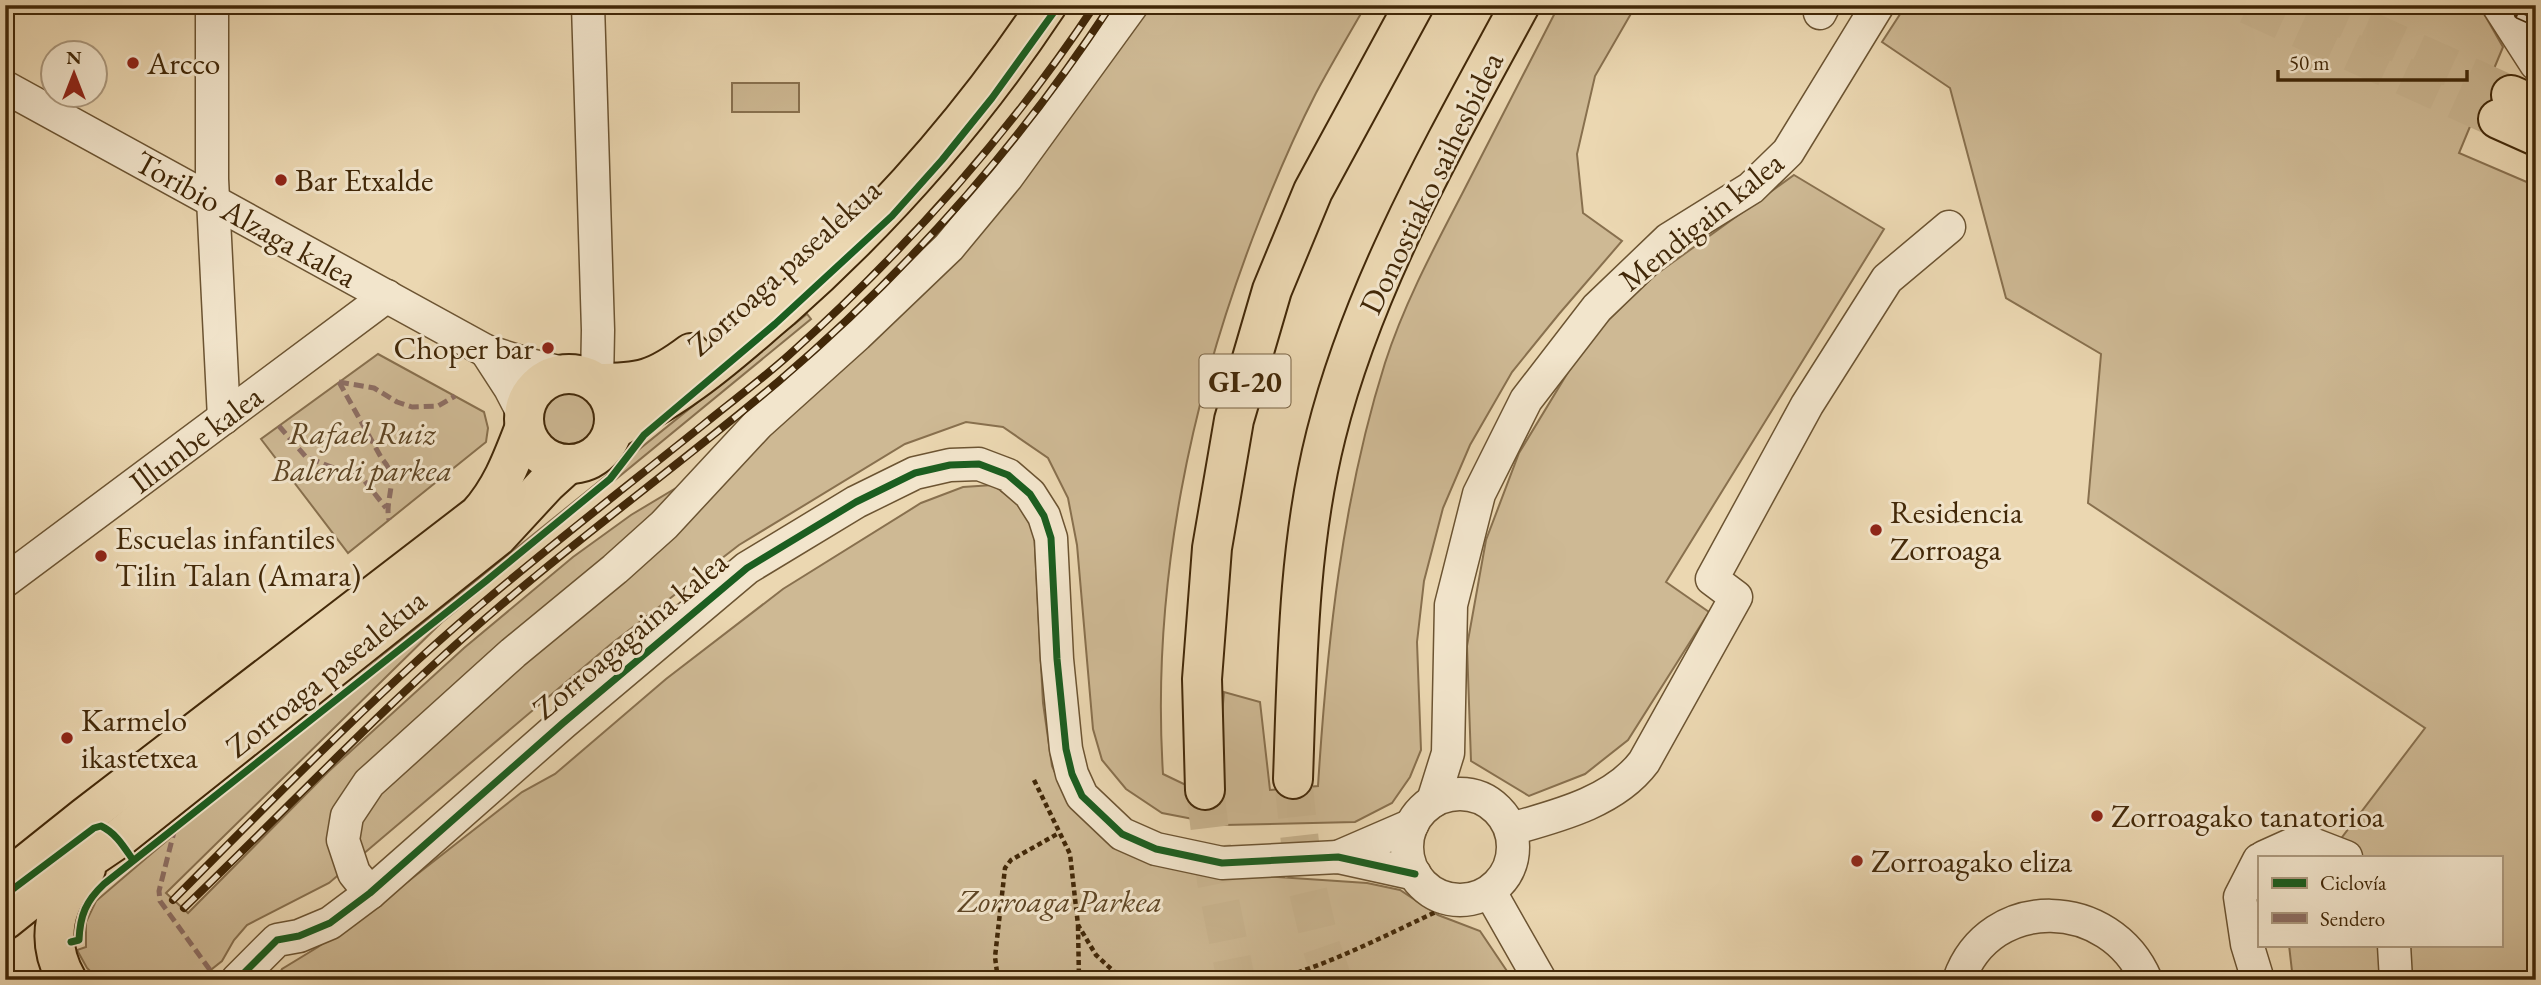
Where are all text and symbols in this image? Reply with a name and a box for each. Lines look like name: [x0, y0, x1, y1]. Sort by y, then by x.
north arrow: [38, 38, 108, 108]
scale bar: [2278, 38, 2468, 82]
place label: Arcco: [146, 42, 220, 84]
text: N: [66, 45, 82, 70]
street label: Donostiako saihesbidea: [1349, 45, 1513, 321]
text: 50 m: [2289, 49, 2330, 76]
marker: Arcco: [125, 55, 141, 71]
street label: Toribio Alzaga kalea: [128, 141, 365, 297]
street label: Mendigain kalea: [1610, 142, 1792, 300]
place label: Bar Etxalde: [295, 159, 434, 201]
street label: Zorroaga pasealekua: [678, 169, 890, 365]
marker: Bar Etxalde: [273, 172, 289, 188]
place label: Choper bar: [393, 327, 534, 369]
marker: Choper bar: [540, 340, 556, 356]
road number: GI-20: [1200, 354, 1290, 408]
street label: Illunbe kalea: [121, 375, 271, 503]
park label: Rafael Ruiz Balerdi parkea: [271, 412, 452, 491]
place label: Residencia Zorroaga: [1890, 491, 2023, 570]
place label: Escuelas infantiles Tilin Talan (Amara): [115, 517, 361, 596]
marker: Residencia Zorroaga: [1868, 522, 1884, 538]
street label: Zorroagagaina kalea: [524, 541, 737, 729]
marker: Escuelas infantiles Tilin Talan (Amara): [93, 548, 109, 564]
street label: Zorroaga pasealekua: [217, 579, 435, 767]
place label: Karmelo ikastetxea: [81, 699, 198, 778]
marker: Karmelo ikastetxea: [59, 730, 75, 746]
place label: Zorroagako tanatorioa: [2111, 795, 2385, 837]
marker: Zorroagako tanatorioa: [2089, 808, 2105, 824]
place label: Zorroagako eliza: [1871, 840, 2072, 882]
marker: Zorroagako eliza: [1849, 853, 1865, 869]
legend: [2258, 856, 2502, 946]
text: Ciclovía: [2320, 869, 2387, 896]
park label: Zorroaga Parkea: [957, 880, 1162, 922]
text: Sendero: [2320, 905, 2385, 932]

